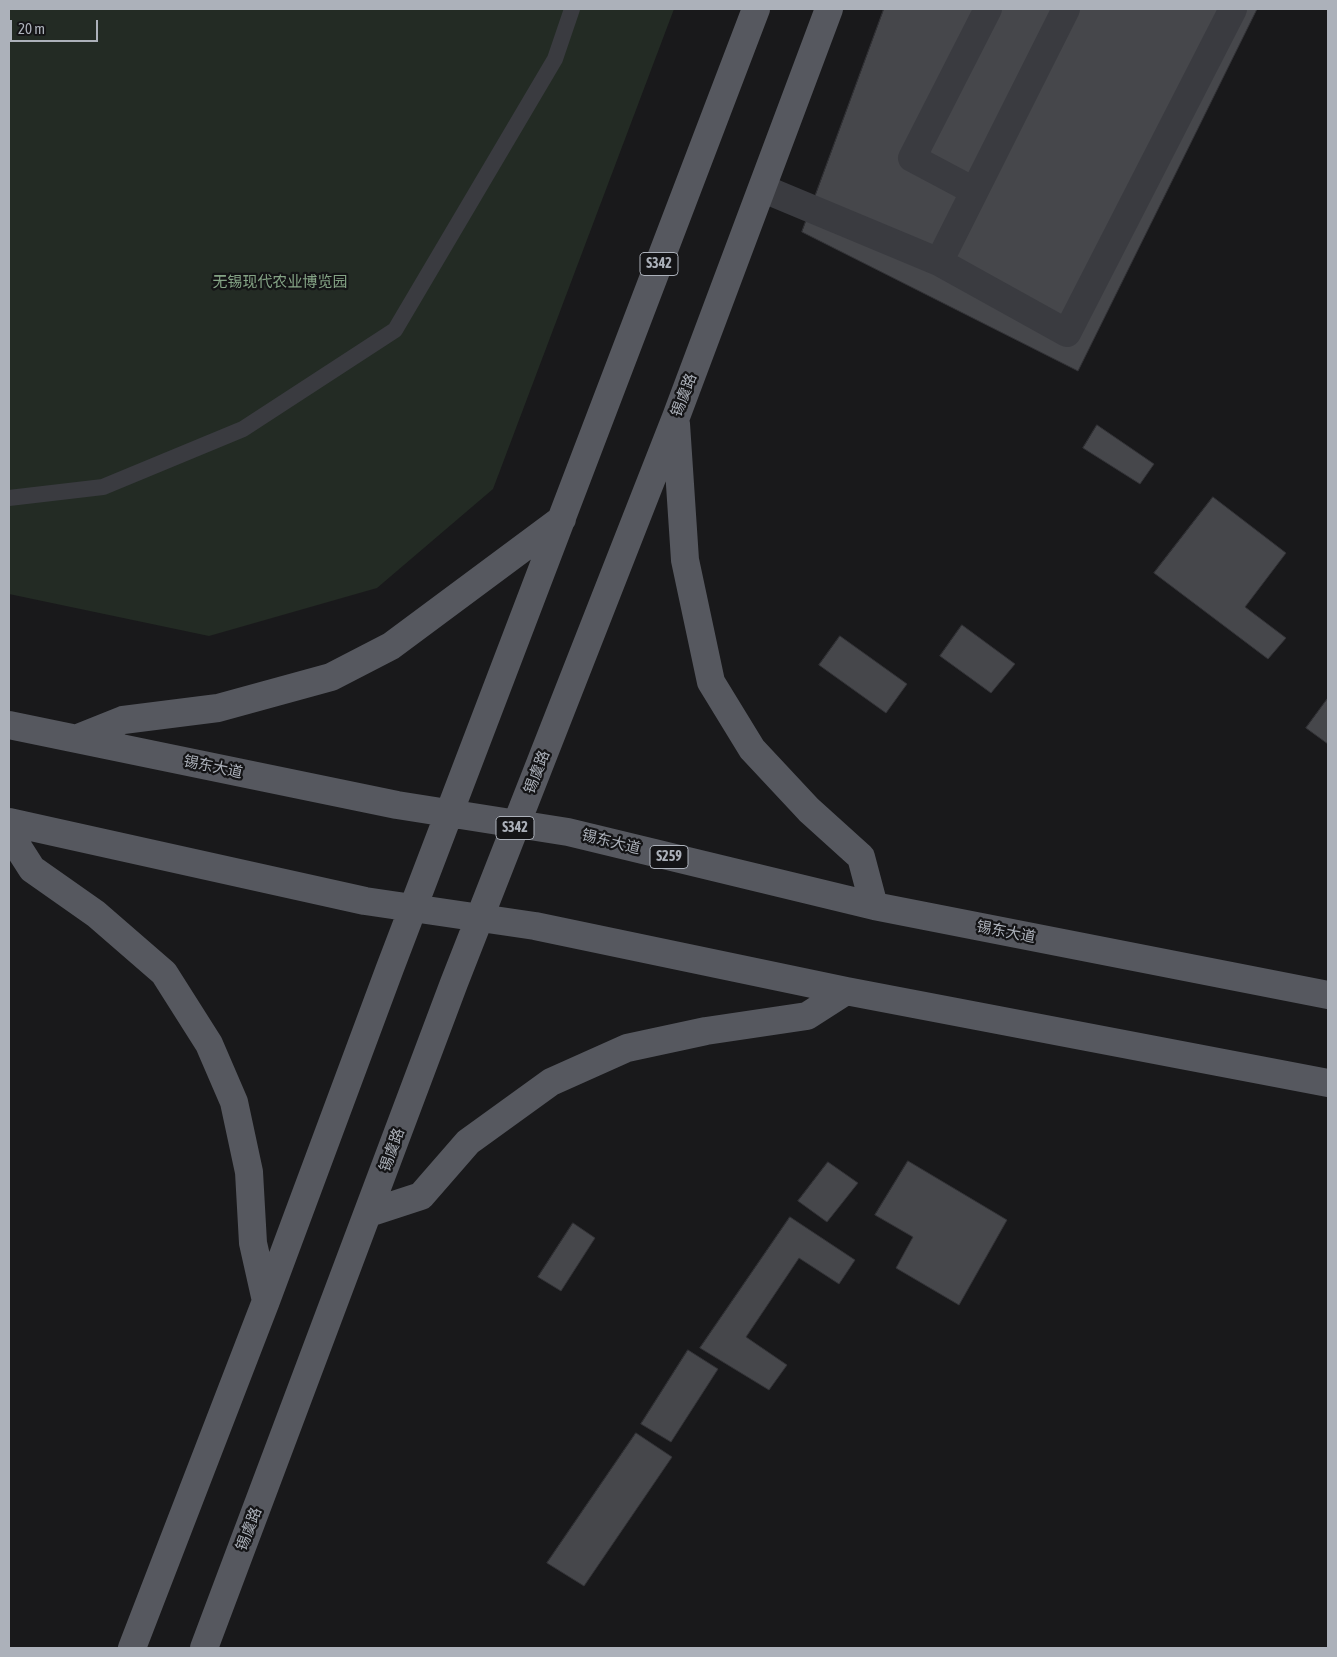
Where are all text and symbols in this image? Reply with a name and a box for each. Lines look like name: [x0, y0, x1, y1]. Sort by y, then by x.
scale bar: [12, 10, 100, 42]
text: 20 m: [18, 20, 45, 37]
road number: S342: [640, 252, 678, 276]
park label: 无锡现代农业博览园: [213, 273, 347, 291]
street label: 锡虞路: [668, 371, 700, 419]
street label: 锡虞路: [521, 748, 553, 796]
street label: 锡东大道: [182, 752, 244, 782]
road number: S342: [496, 816, 534, 840]
street label: 锡东大道: [580, 826, 642, 858]
road number: S259: [650, 846, 688, 869]
street label: 锡东大道: [975, 917, 1037, 947]
street label: 锡虞路: [376, 1126, 408, 1174]
street label: 锡虞路: [233, 1505, 265, 1553]

